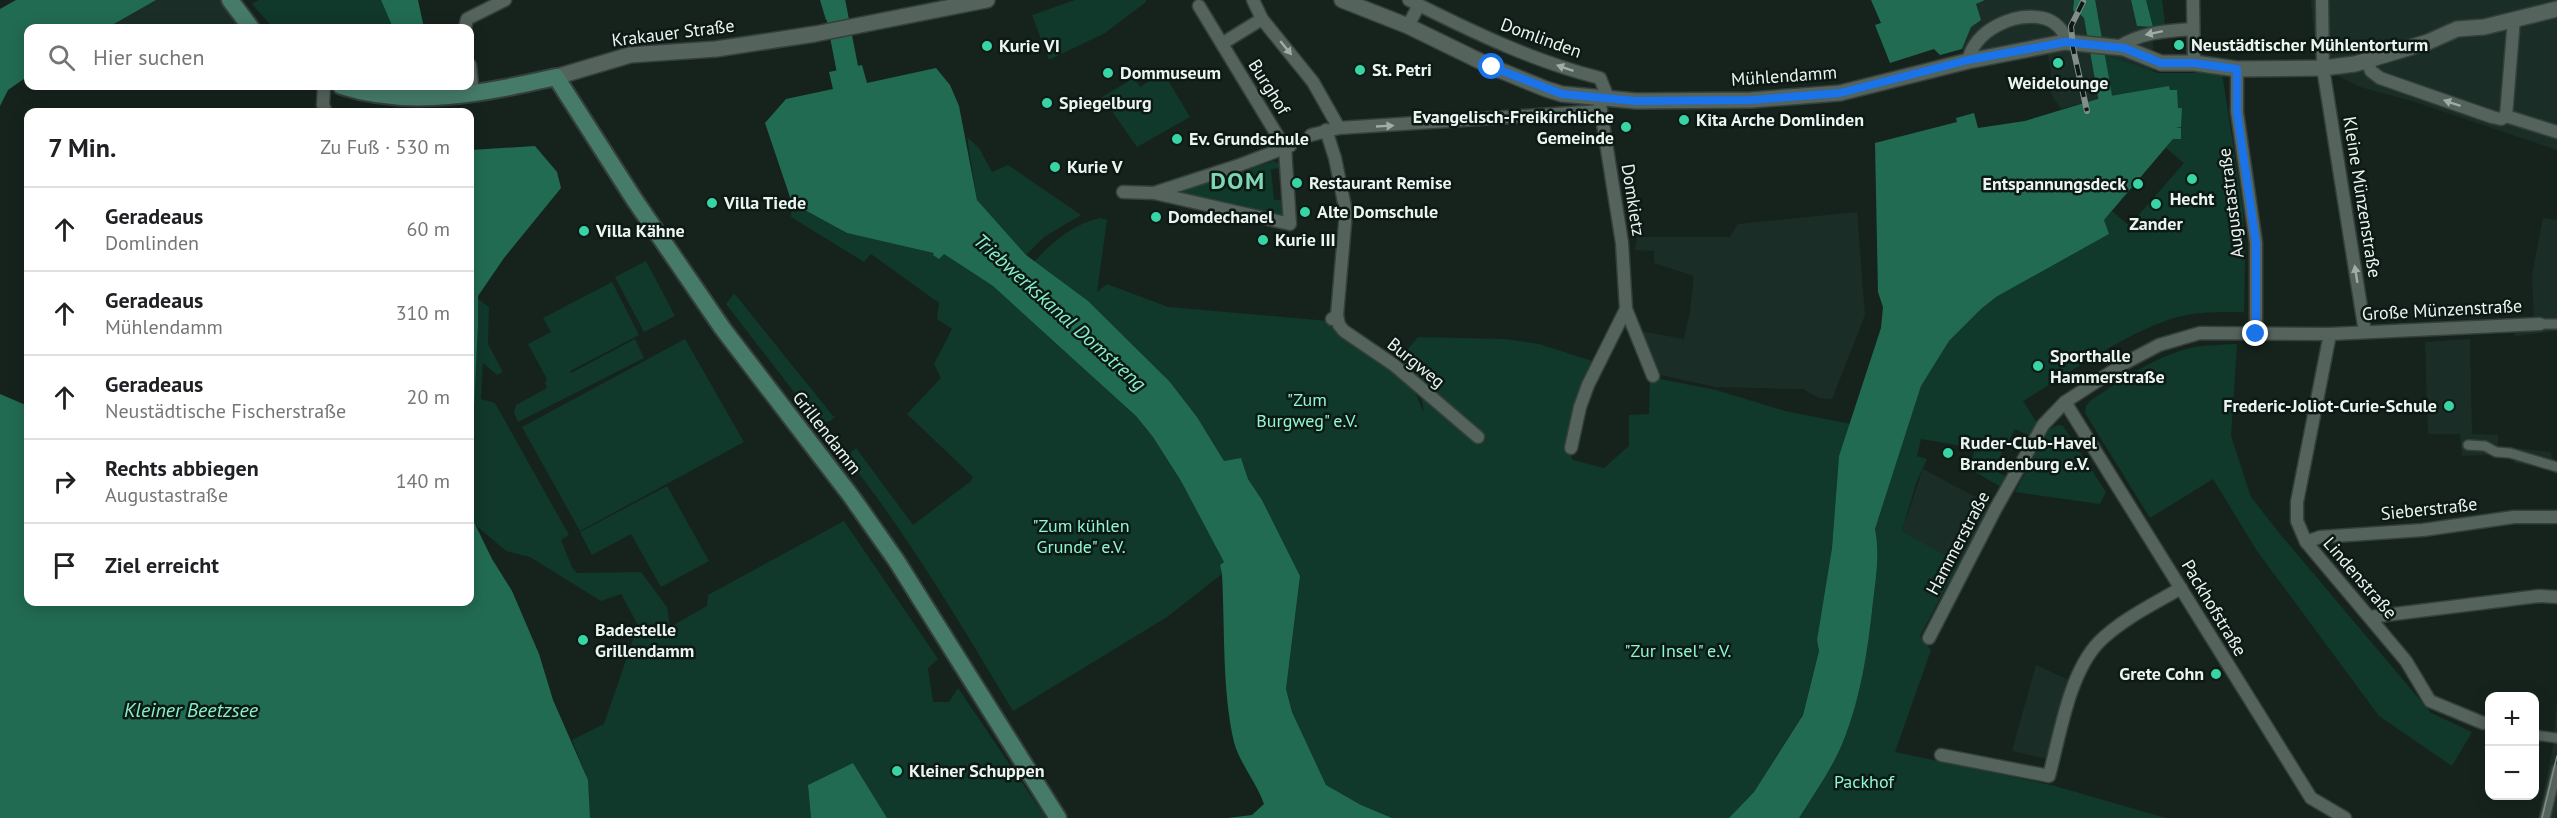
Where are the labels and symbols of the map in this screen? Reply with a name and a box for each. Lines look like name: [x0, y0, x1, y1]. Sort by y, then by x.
street label: Domlinden: [1497, 12, 1585, 63]
street label: Krakauer Straße: [610, 14, 736, 51]
one-way arrow: [2145, 29, 2164, 38]
place label: Neustädtischer Mühlentorturm: [2191, 33, 2428, 56]
place label: Kurie VI: [999, 34, 1060, 57]
marker: Neustädtischer Mühlentorturm: [2172, 38, 2186, 52]
marker: Kurie VI: [980, 39, 994, 53]
one-way arrow: [1279, 40, 1292, 55]
route start: [1478, 53, 1504, 79]
street label: Burghof: [1244, 55, 1296, 120]
marker: Weidelounge: [2051, 56, 2065, 70]
place label: St. Petri: [1372, 58, 1432, 81]
street label: Mühlendamm: [1730, 60, 1838, 91]
place label: Dommuseum: [1120, 61, 1221, 84]
marker: St. Petri: [1353, 63, 1367, 77]
one-way arrow: [1556, 63, 1574, 73]
marker: Dommuseum: [1101, 66, 1115, 80]
place label: Weidelounge: [2008, 71, 2108, 94]
place label: Spiegelburg: [1059, 91, 1152, 114]
marker: Spiegelburg: [1040, 96, 1054, 110]
one-way arrow: [2443, 98, 2461, 108]
place label: Evangelisch-Freikirchliche Gemeinde: [1413, 105, 1614, 149]
place label: Kita Arche Domlinden: [1696, 108, 1864, 131]
marker: Kita Arche Domlinden: [1677, 113, 1691, 127]
street label: Kleine Münzenstraße: [2338, 115, 2387, 279]
marker: Evangelisch-Freikirchliche Gemeinde: [1619, 120, 1633, 134]
one-way arrow: [1375, 121, 1394, 130]
place label: Ev. Grundschule: [1189, 127, 1309, 150]
marker: Ev. Grundschule: [1170, 132, 1184, 146]
street label: Augustastraße: [2212, 147, 2249, 259]
place label: Kurie V: [1067, 155, 1123, 178]
marker: Kurie V: [1048, 160, 1062, 174]
street label: Domkietz: [1616, 162, 1651, 238]
district label: DOM: [1210, 165, 1266, 196]
place label: Restaurant Remise: [1309, 171, 1452, 194]
place label: Entspannungsdeck: [1983, 172, 2126, 195]
marker: Hecht: [2185, 172, 2199, 186]
marker: Restaurant Remise: [1290, 176, 1304, 190]
marker: Entspannungsdeck: [2131, 177, 2145, 191]
place label: Hecht: [2170, 187, 2215, 210]
place label: Villa Tiede: [723, 191, 806, 214]
marker: Villa Tiede: [705, 196, 719, 210]
marker: Zander: [2149, 197, 2163, 211]
place label: Alte Domschule: [1317, 200, 1438, 223]
place label: Domdechanel: [1168, 205, 1274, 228]
marker: Alte Domschule: [1298, 205, 1312, 219]
marker: Domdechanel: [1149, 210, 1163, 224]
place label: Zander: [2129, 212, 2183, 235]
place label: Villa Kähne: [595, 219, 685, 242]
marker: Villa Kähne: [577, 224, 591, 238]
water label: Triebwerkskanal Domstreng: [968, 228, 1152, 396]
place label: Kurie III: [1275, 228, 1336, 251]
marker: Kurie III: [1256, 233, 1270, 247]
one-way arrow: [2351, 265, 2360, 284]
street label: Große Münzenstraße: [2361, 294, 2523, 325]
route end: [2242, 320, 2268, 346]
street label: Burgweg: [1383, 332, 1450, 393]
place label: Sporthalle Hammerstraße: [2050, 344, 2165, 388]
marker: Sporthalle Hammerstraße: [2031, 359, 2045, 373]
street label: Grillendamm: [788, 386, 867, 479]
park label: "Zum Burgweg" e.V.: [1256, 388, 1358, 432]
place label: Frederic-Joliot-Curie-Schule: [2223, 394, 2437, 417]
marker: Frederic-Joliot-Curie-Schule: [2442, 399, 2456, 413]
place label: Ruder-Club-Havel Brandenburg e.V.: [1960, 431, 2098, 475]
marker: Ruder-Club-Havel Brandenburg e.V.: [1941, 446, 1955, 460]
street label: Hammerstraße: [1921, 487, 1994, 599]
street label: Sieberstraße: [2379, 492, 2478, 525]
park label: "Zum kühlen Grunde" e.V.: [1033, 514, 1129, 558]
street label: Lindenstraße: [2319, 532, 2402, 623]
street label: Packhofstraße: [2177, 555, 2252, 660]
place label: Badestelle Grillendamm: [595, 618, 694, 662]
marker: Badestelle Grillendamm: [576, 633, 590, 647]
park label: "Zur Insel" e.V.: [1625, 639, 1731, 662]
place label: Grete Cohn: [2119, 662, 2204, 685]
marker: Grete Cohn: [2209, 667, 2223, 681]
water label: Kleiner Beetzsee: [124, 697, 259, 723]
place label: Kleiner Schuppen: [909, 759, 1045, 782]
marker: Kleiner Schuppen: [890, 764, 904, 778]
park label: Packhof: [1834, 770, 1895, 793]

